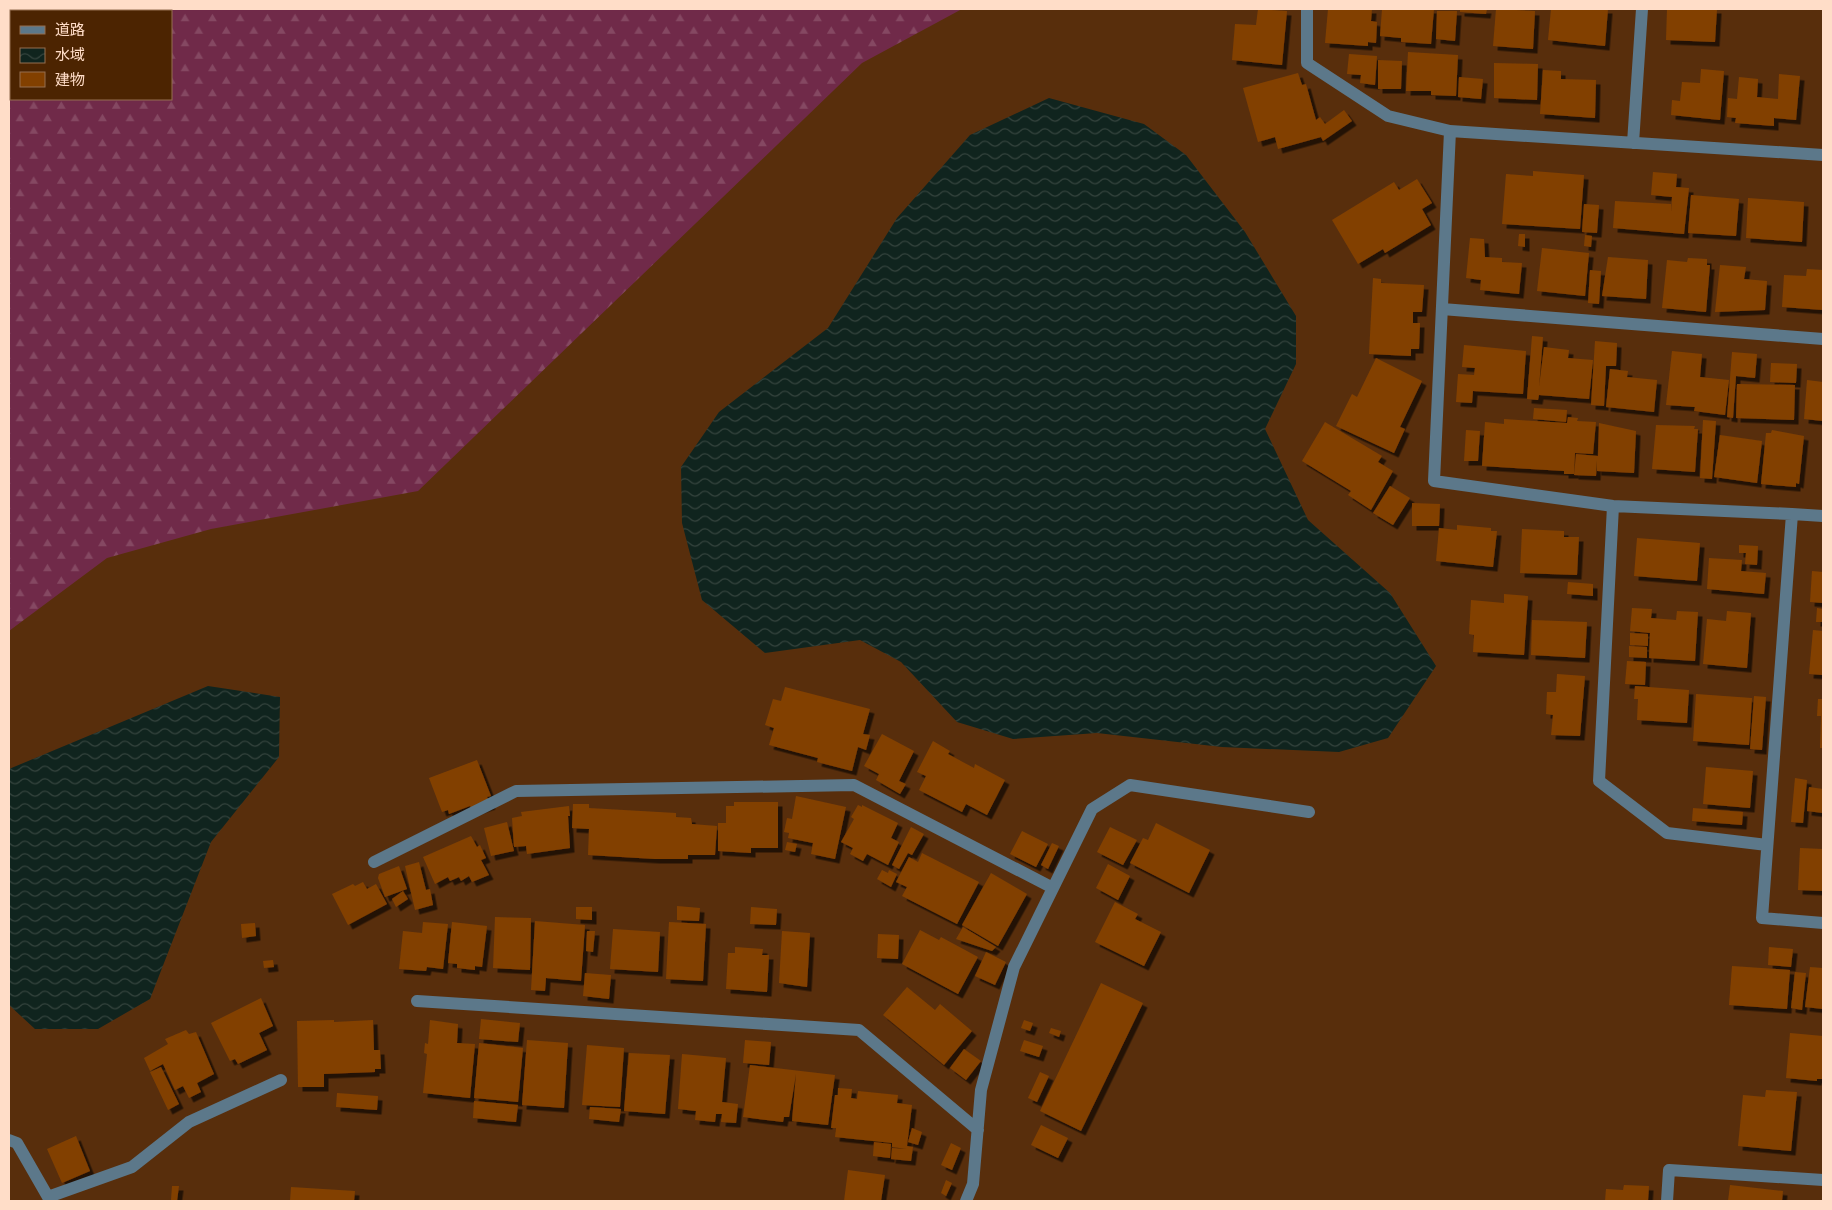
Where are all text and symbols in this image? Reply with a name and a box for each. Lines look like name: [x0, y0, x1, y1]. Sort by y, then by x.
legend: [10, 10, 172, 100]
text: 道路: [55, 20, 85, 40]
text: 水域: [55, 45, 85, 65]
text: 建物: [55, 70, 85, 90]

